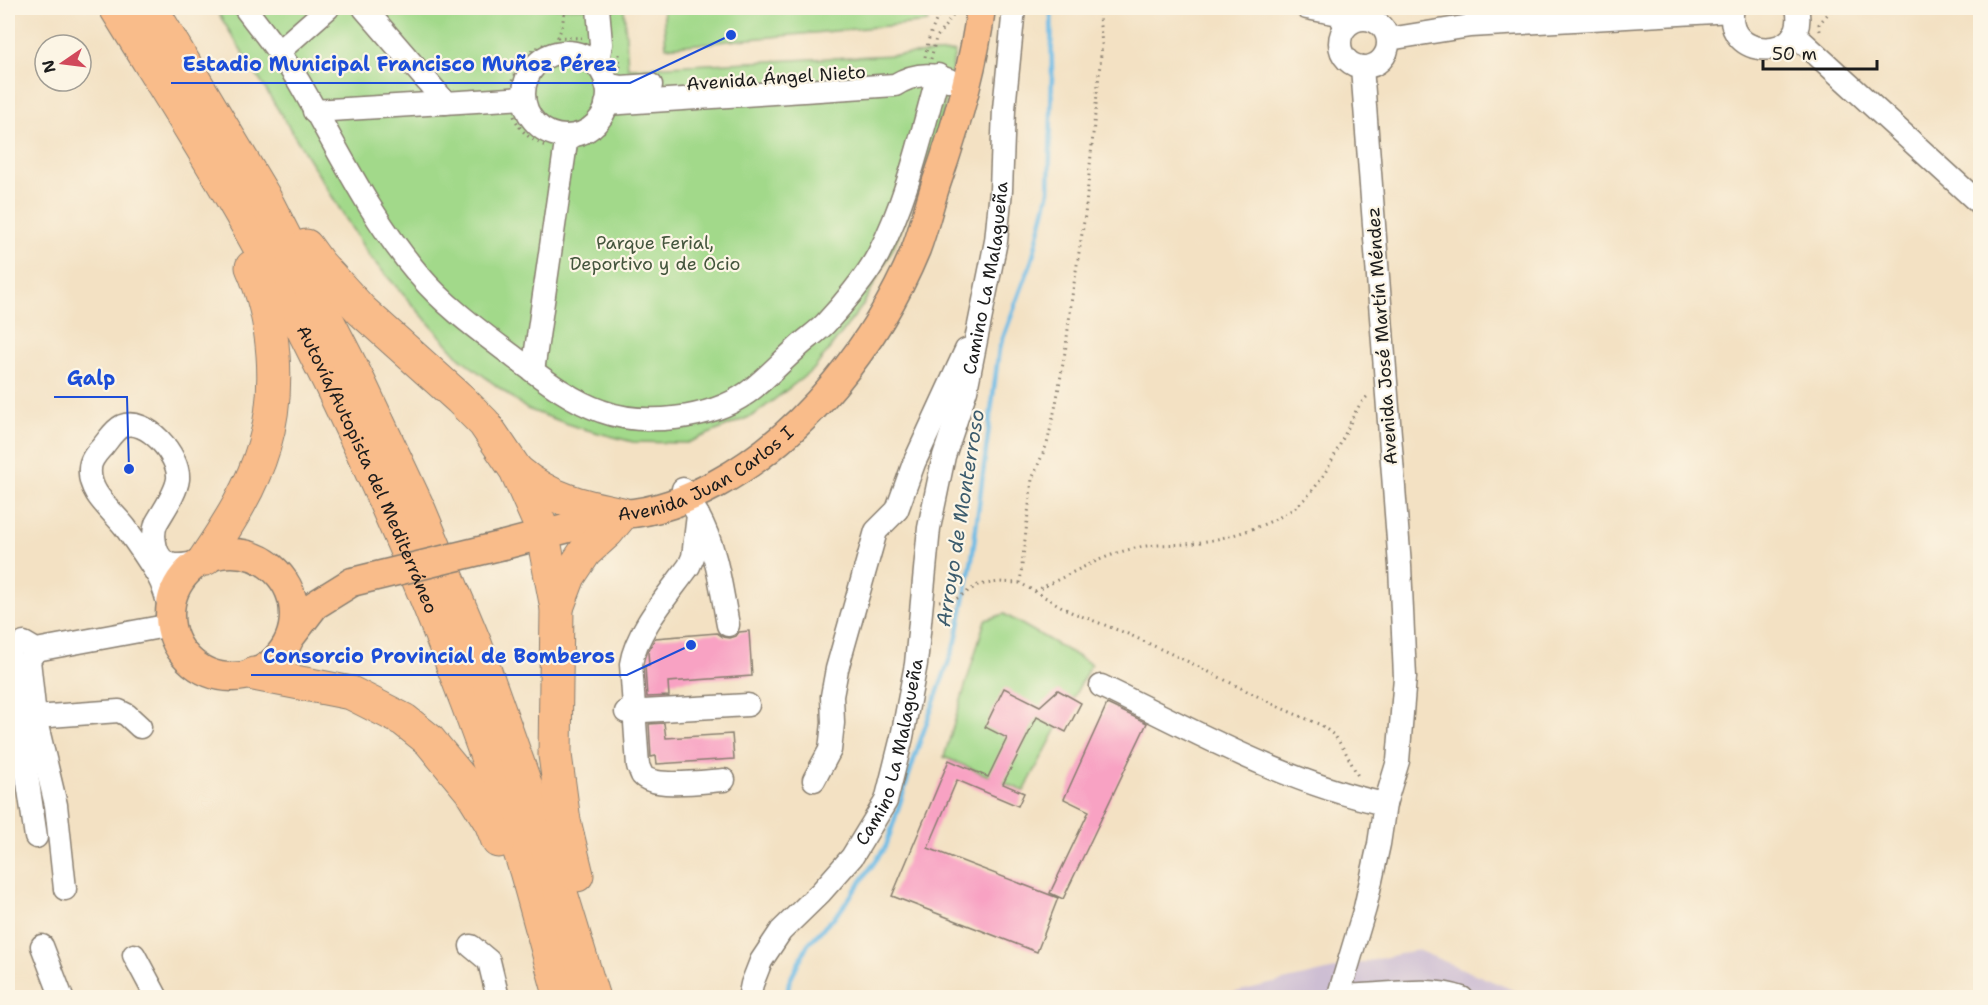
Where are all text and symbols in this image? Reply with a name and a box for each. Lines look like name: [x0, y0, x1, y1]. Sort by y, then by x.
north arrow: [33, 33, 93, 93]
scale bar: [1763, 33, 1877, 71]
text: 50 m: [1772, 42, 1817, 66]
callout: Estadio Municipal Francisco Muñoz Pérez: [171, 45, 630, 83]
text: Estadio Municipal Francisco Muñoz Pérez: [182, 51, 618, 77]
text: N: [37, 58, 61, 75]
street label: Avenida Ángel Nieto: [686, 60, 866, 96]
street label: Camino La Malagueña: [957, 181, 1013, 377]
street label: Avenida José Martín Méndez: [1361, 206, 1403, 466]
park label: Parque Ferial, Deportivo y de Ocio: [570, 231, 740, 276]
street label: Autovía/Autopista del Mediterráneo: [291, 321, 443, 617]
callout: Galp: [54, 359, 127, 397]
text: Galp: [67, 365, 115, 391]
water label: Arroyo de Monterroso: [930, 407, 990, 629]
street label: Avenida Juan Carlos I: [617, 421, 799, 526]
callout: Consorcio Provincial de Bomberos: [251, 637, 627, 675]
text: Consorcio Provincial de Bomberos: [263, 643, 615, 669]
street label: Camino La Malagueña: [850, 657, 929, 850]

